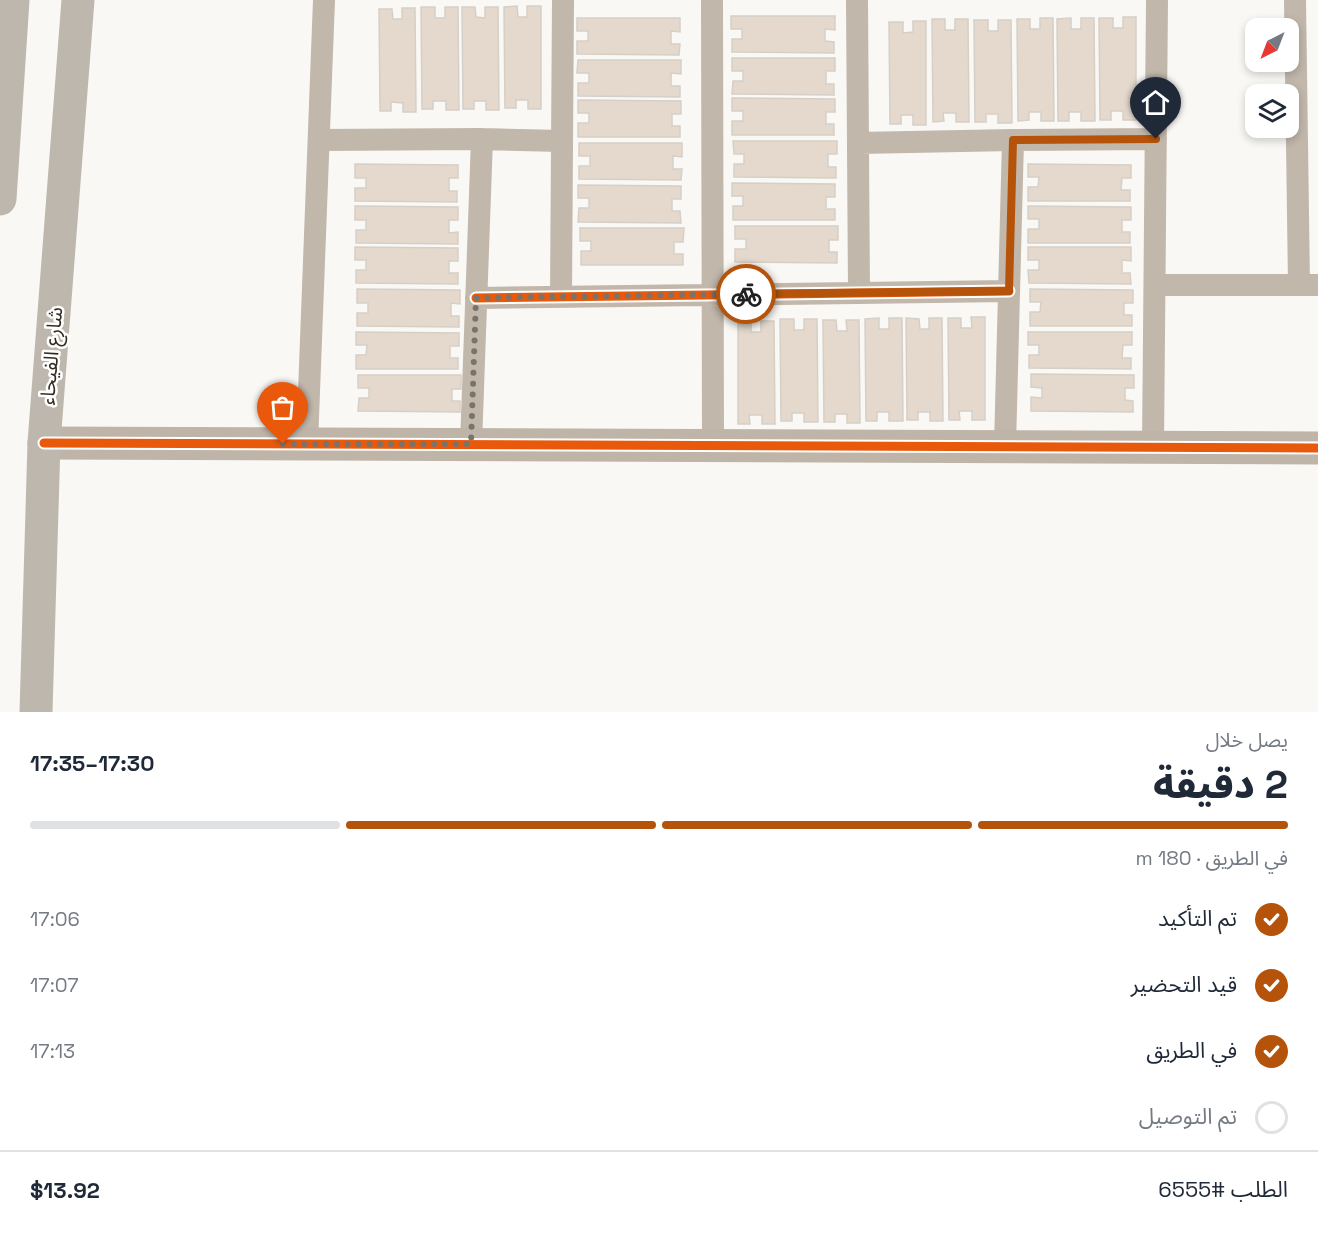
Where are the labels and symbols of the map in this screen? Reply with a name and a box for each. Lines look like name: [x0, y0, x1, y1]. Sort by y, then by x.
north arrow: [1245, 18, 1299, 72]
pin: [1130, 77, 1181, 139]
courier: [716, 264, 776, 324]
street label: شارع الفيحاء: [34, 306, 70, 406]
pin: [257, 382, 308, 444]

